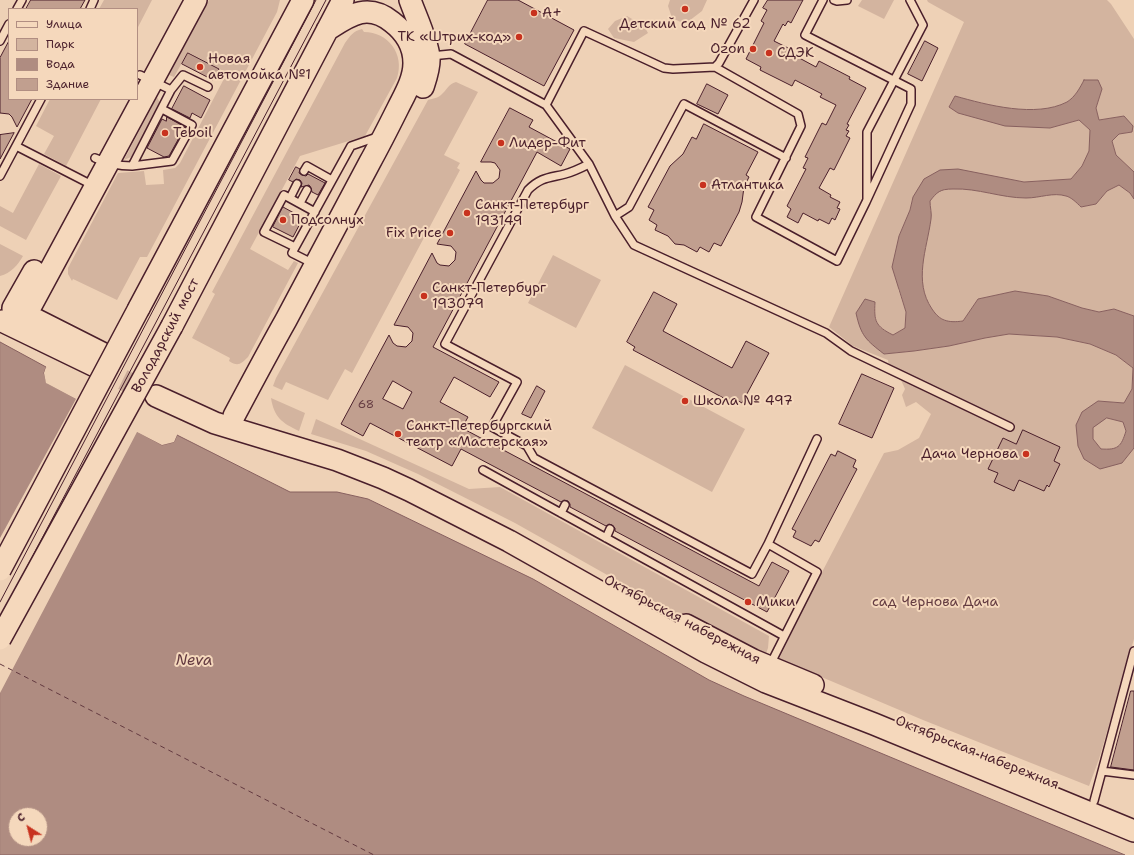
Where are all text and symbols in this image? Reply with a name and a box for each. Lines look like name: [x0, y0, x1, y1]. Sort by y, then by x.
marker: Детский сад № 62: [680, 4, 690, 14]
place label: А+: [542, 5, 562, 21]
legend: [8, 8, 138, 100]
marker: А+: [529, 8, 539, 18]
text: Улица: [46, 16, 82, 32]
place label: Детский сад № 62: [619, 16, 751, 32]
place label: ТК «Штрих-код»: [397, 29, 511, 45]
marker: ТК «Штрих-код»: [514, 32, 524, 42]
text: Парк: [46, 36, 74, 52]
place label: Ozon: [710, 41, 745, 57]
marker: Ozon: [748, 44, 758, 54]
place label: СДЭК: [777, 45, 814, 61]
marker: СДЭК: [764, 48, 774, 58]
place label: Новая автомойка №1: [208, 51, 311, 84]
text: Вода: [46, 56, 75, 72]
marker: Новая автомойка №1: [195, 62, 205, 72]
text: Здание: [46, 76, 89, 92]
place label: Teboil: [173, 125, 212, 141]
marker: Teboil: [160, 128, 170, 138]
place label: Лидер-Фит: [509, 135, 586, 151]
marker: Лидер-Фит: [496, 138, 506, 148]
place label: Атлантика: [711, 177, 784, 193]
marker: Атлантика: [698, 180, 708, 190]
place label: Санкт-Петербург 193149: [475, 197, 589, 230]
marker: Санкт-Петербург 193149: [462, 208, 472, 218]
place label: Подсолнух: [291, 212, 364, 228]
marker: Подсолнух: [278, 215, 288, 225]
place label: Fix Price: [386, 225, 442, 241]
marker: Fix Price: [445, 228, 455, 238]
street label: Володарский мост: [129, 276, 203, 396]
place label: Санкт-Петербург 193079: [432, 280, 546, 312]
marker: Санкт-Петербург 193079: [419, 291, 429, 301]
place label: Школа № 497: [693, 393, 793, 409]
marker: Школа № 497: [680, 396, 690, 406]
house number: 68: [358, 398, 374, 412]
place label: Санкт-Петербургский театр «Мастерская»: [406, 418, 552, 450]
marker: Санкт-Петербургский театр «Мастерская»: [393, 429, 403, 439]
place label: Дача Чернова: [921, 446, 1018, 462]
marker: Дача Чернова: [1021, 449, 1031, 459]
street label: Октябрьская набережная: [601, 572, 763, 668]
place label: Мики: [756, 594, 795, 610]
park label: сад Чернова Дача: [872, 594, 998, 610]
marker: Мики: [743, 597, 753, 607]
water label: Neva: [176, 652, 212, 670]
street label: Октябрьская набережная: [893, 712, 1061, 794]
north arrow: [8, 807, 48, 847]
text: С: [14, 810, 28, 826]

